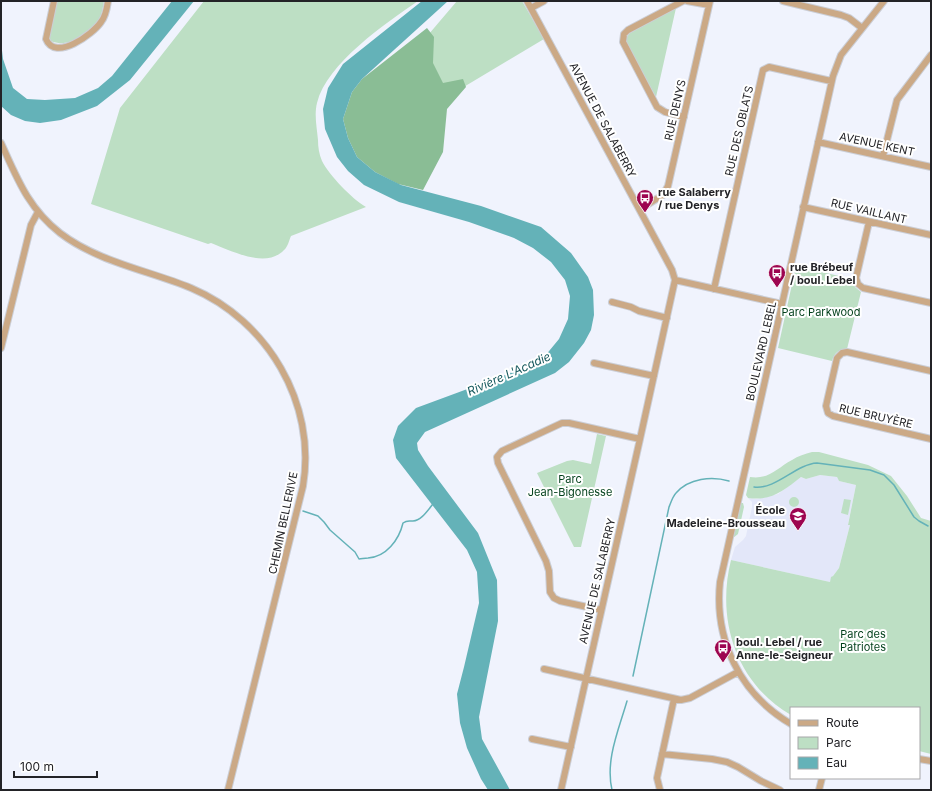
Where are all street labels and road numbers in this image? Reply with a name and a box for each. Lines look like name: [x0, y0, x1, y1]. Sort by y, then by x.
street label: AVENUE DE SALABERRY: [567, 60, 640, 180]
street label: RUE DENYS: [661, 78, 689, 142]
street label: RUE DES OBLATS: [722, 84, 756, 178]
street label: AVENUE KENT: [838, 129, 916, 159]
street label: RUE VAILLANT: [830, 195, 908, 227]
street label: BOULEVARD LEBEL: [743, 300, 779, 402]
street label: RUE BRUYÈRE: [838, 401, 914, 431]
street label: CHEMIN BELLERIVE: [265, 471, 301, 575]
street label: AVENUE DE SALABERRY: [576, 516, 618, 645]

